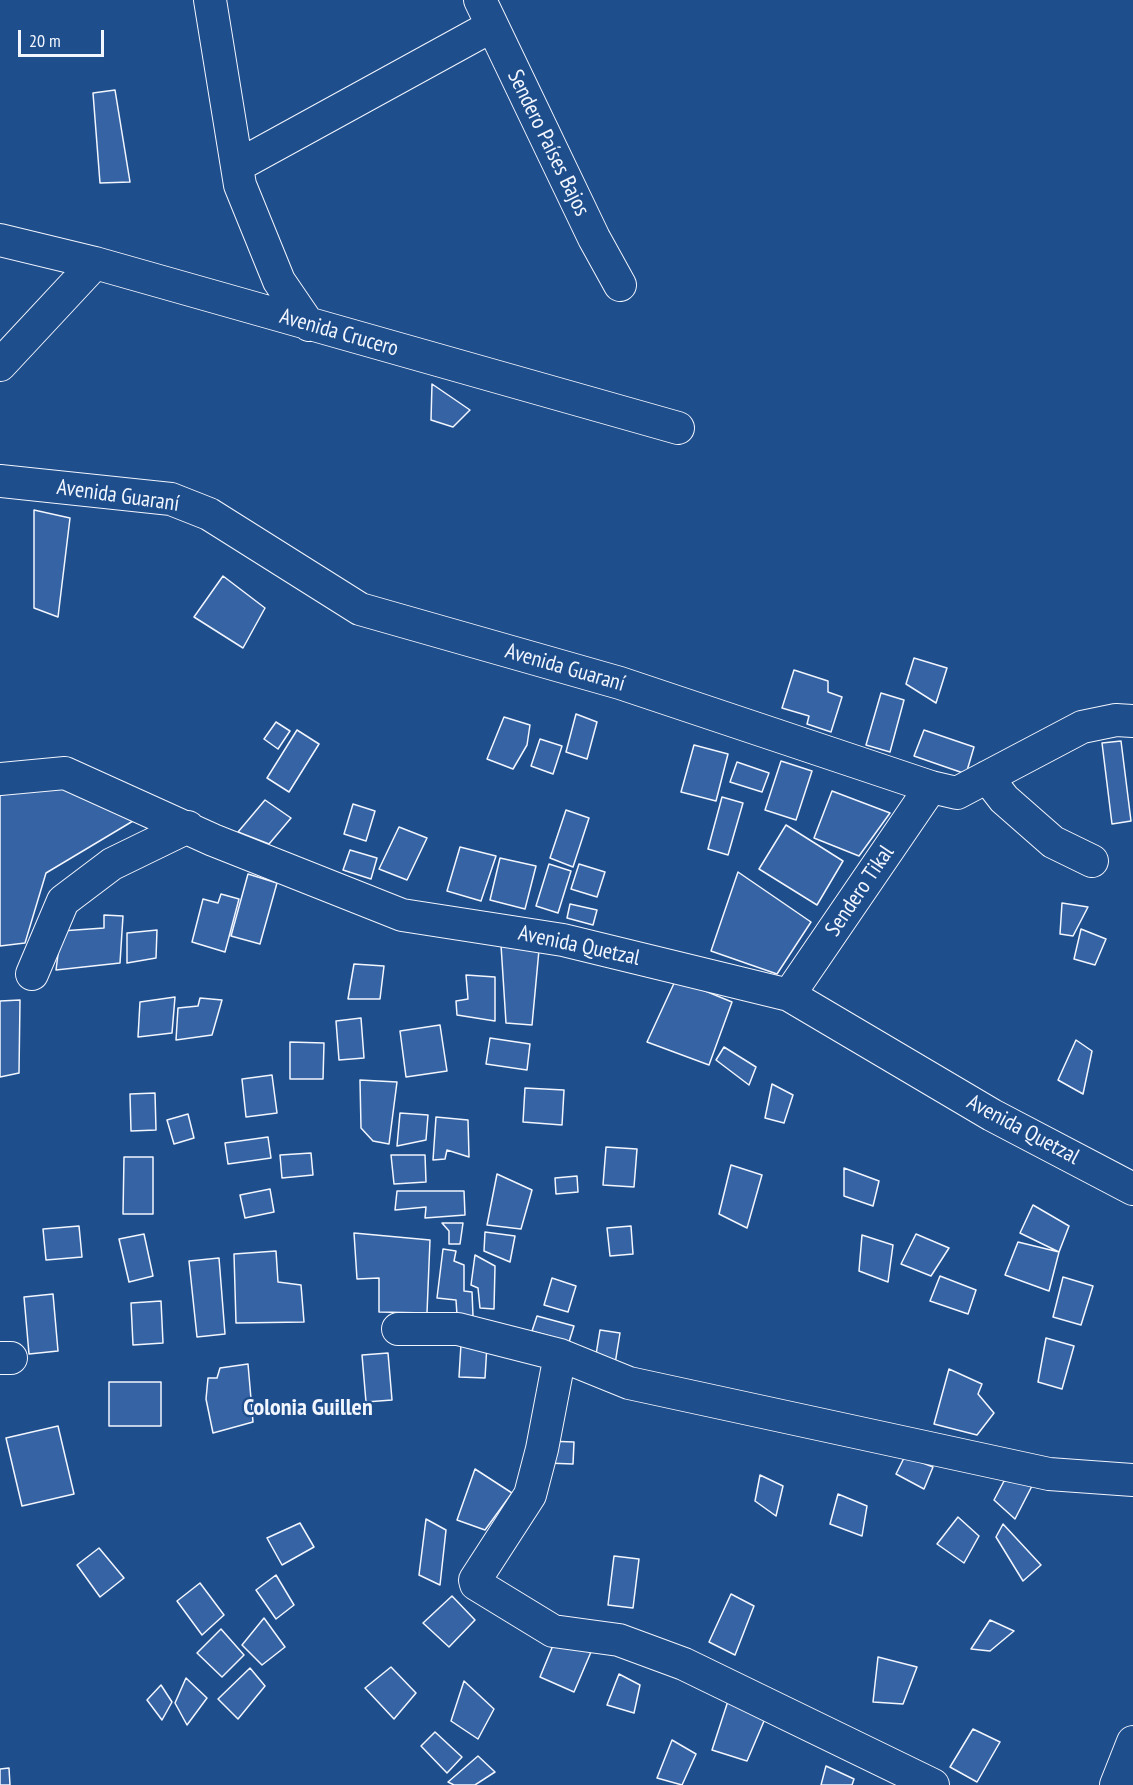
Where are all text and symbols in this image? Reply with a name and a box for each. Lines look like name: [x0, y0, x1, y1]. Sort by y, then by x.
scale bar: [21, 18, 106, 56]
text: 20 m: [29, 29, 61, 52]
street label: Sendero Países Bajos: [501, 66, 595, 220]
street label: Avenida Crucero: [277, 303, 401, 363]
street label: Avenida Guaraní: [55, 474, 181, 518]
street label: Avenida Guaraní: [502, 638, 628, 698]
street label: Sendero Tikal: [820, 840, 900, 942]
street label: Avenida Quetzal: [516, 920, 642, 972]
street label: Avenida Quetzal: [962, 1089, 1084, 1171]
district label: Colonia Guillen: [243, 1394, 373, 1422]

